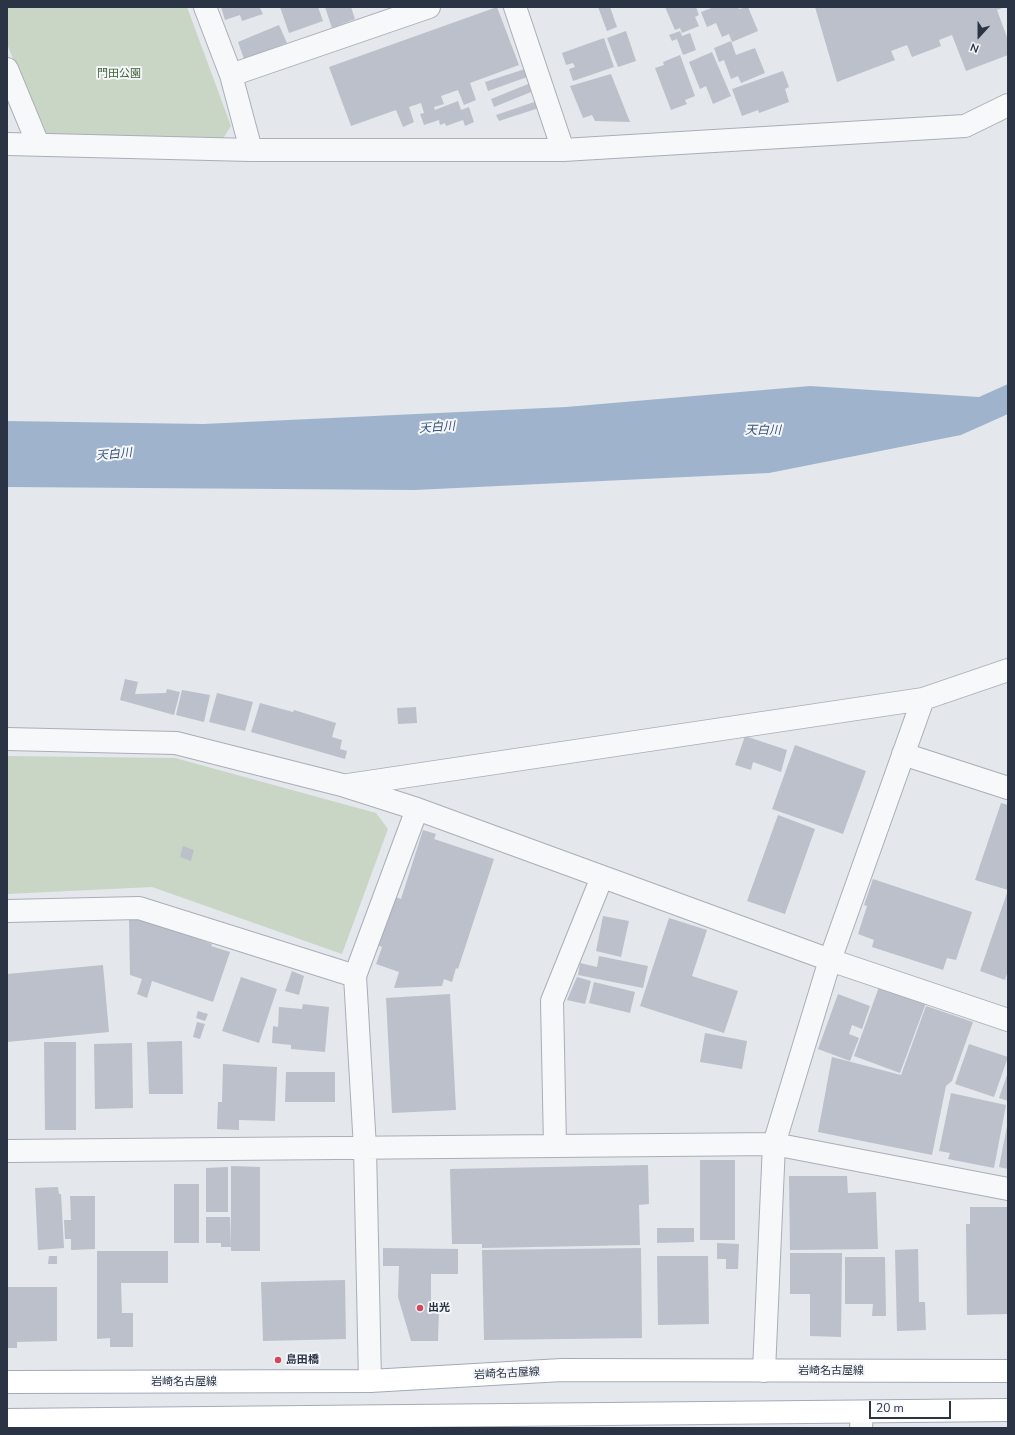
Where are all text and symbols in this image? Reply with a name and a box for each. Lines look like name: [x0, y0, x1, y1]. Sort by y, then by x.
north arrow: [959, 16, 999, 56]
text: N: [968, 39, 981, 56]
park label: 門田公園: [97, 67, 141, 81]
water label: 天白川: [419, 420, 455, 436]
water label: 天白川: [745, 424, 781, 438]
water label: 天白川: [95, 446, 133, 464]
place label: 出光: [428, 1301, 450, 1315]
marker: 出光: [415, 1303, 425, 1313]
place label: 島田橋: [286, 1353, 319, 1367]
marker: 島田橋: [273, 1355, 283, 1365]
street label: 岩崎名古屋線: [798, 1364, 864, 1378]
street label: 岩崎名古屋線: [474, 1366, 540, 1382]
street label: 岩崎名古屋線: [151, 1375, 217, 1389]
scale bar: [871, 1393, 953, 1419]
text: 20 m: [876, 1400, 904, 1416]

